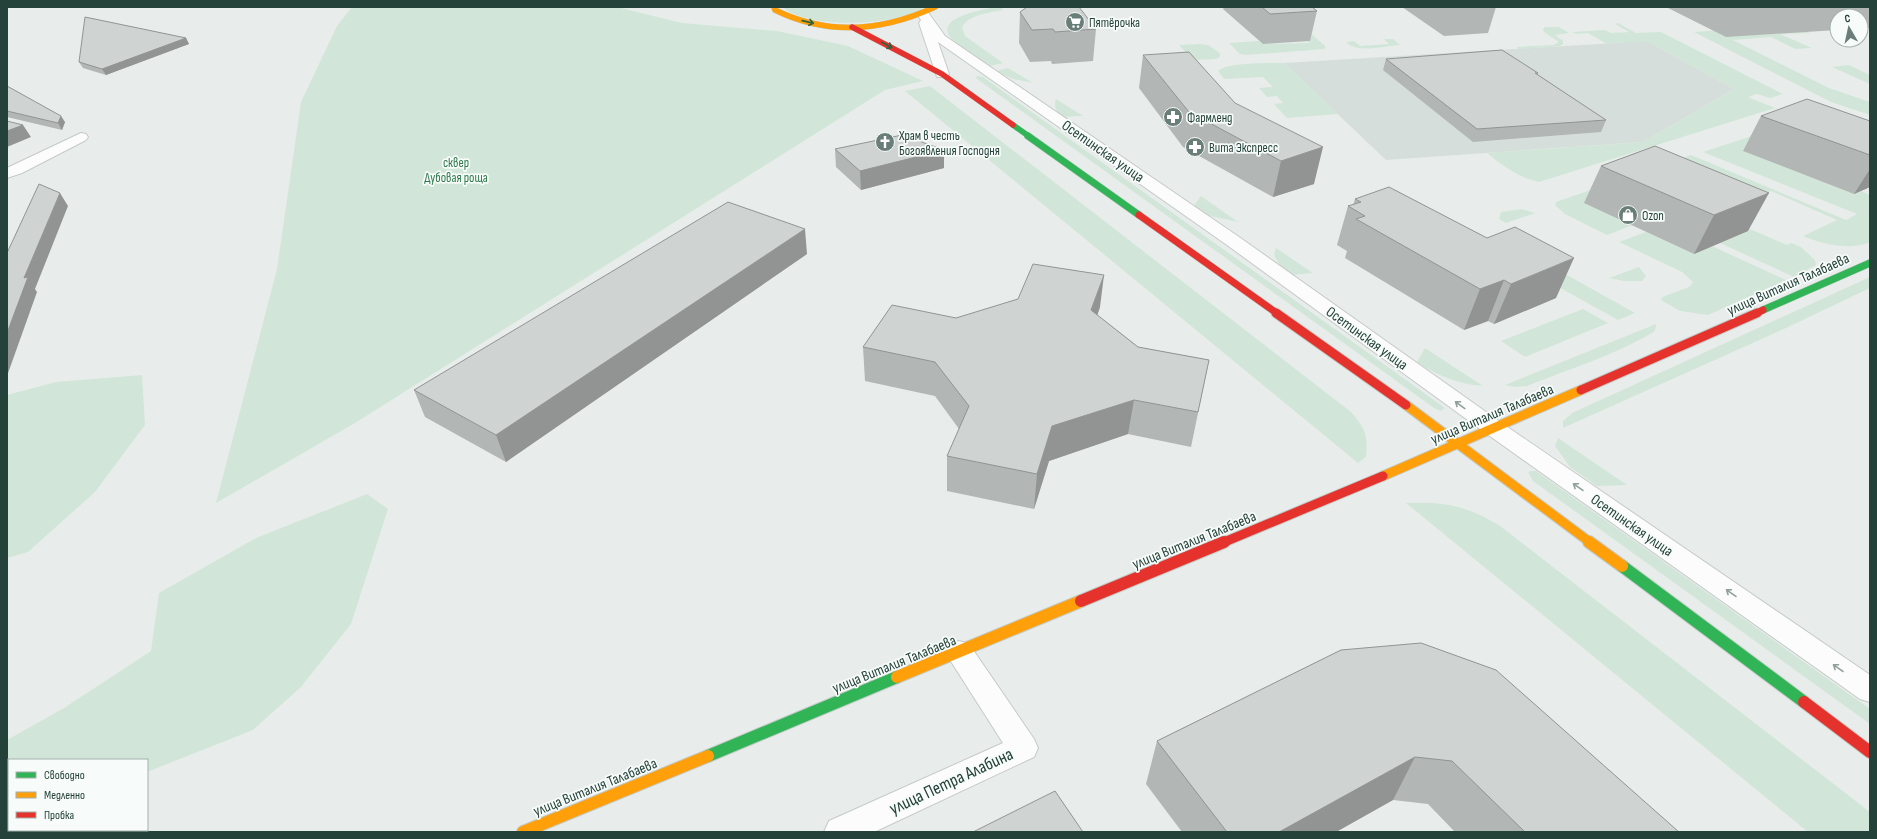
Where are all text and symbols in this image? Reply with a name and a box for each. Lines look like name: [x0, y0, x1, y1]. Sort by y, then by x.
north arrow: [1829, 8, 1869, 48]
supermarket icon: Пятёрочка: [1064, 11, 1086, 33]
text: С: [1844, 12, 1852, 25]
place label: Пятёрочка: [1089, 15, 1140, 31]
one-way arrow: [802, 19, 815, 27]
one-way arrow: [881, 42, 893, 49]
pharmacy icon: Фармленд: [1162, 106, 1184, 128]
place label: Фармленд: [1187, 110, 1233, 126]
street label: Осетинская улица: [1058, 116, 1148, 187]
place label: Храм в честь Богоявления Господня: [898, 128, 1000, 159]
church icon: Храм в честь Богоявления Господня: [874, 131, 896, 153]
pharmacy icon: Вита Экспресс: [1184, 136, 1206, 158]
place label: Вита Экспресс: [1209, 140, 1278, 156]
park label: сквер Дубовая роща: [424, 155, 488, 186]
shop icon: Ozon: [1617, 204, 1639, 226]
place label: Ozon: [1642, 208, 1664, 224]
street label: улица Виталия Талабаева: [1724, 249, 1853, 320]
street label: Осетинская улица: [1322, 302, 1411, 375]
street label: улица Виталия Талабаева: [1428, 380, 1557, 449]
one-way arrow: [1455, 401, 1466, 409]
one-way arrow: [1573, 483, 1584, 491]
street label: Осетинская улица: [1587, 490, 1677, 561]
street label: улица Виталия Талабаева: [1129, 507, 1259, 574]
one-way arrow: [1726, 589, 1737, 597]
street label: улица Виталия Талабаева: [829, 631, 959, 698]
one-way arrow: [1833, 664, 1844, 672]
street label: улица Петра Алабина: [886, 744, 1016, 819]
street label: улица Виталия Талабаева: [530, 754, 660, 821]
legend: [8, 759, 148, 831]
text: Свободно: [44, 768, 85, 783]
text: Медленно: [44, 788, 85, 803]
text: Пробка: [44, 808, 75, 823]

